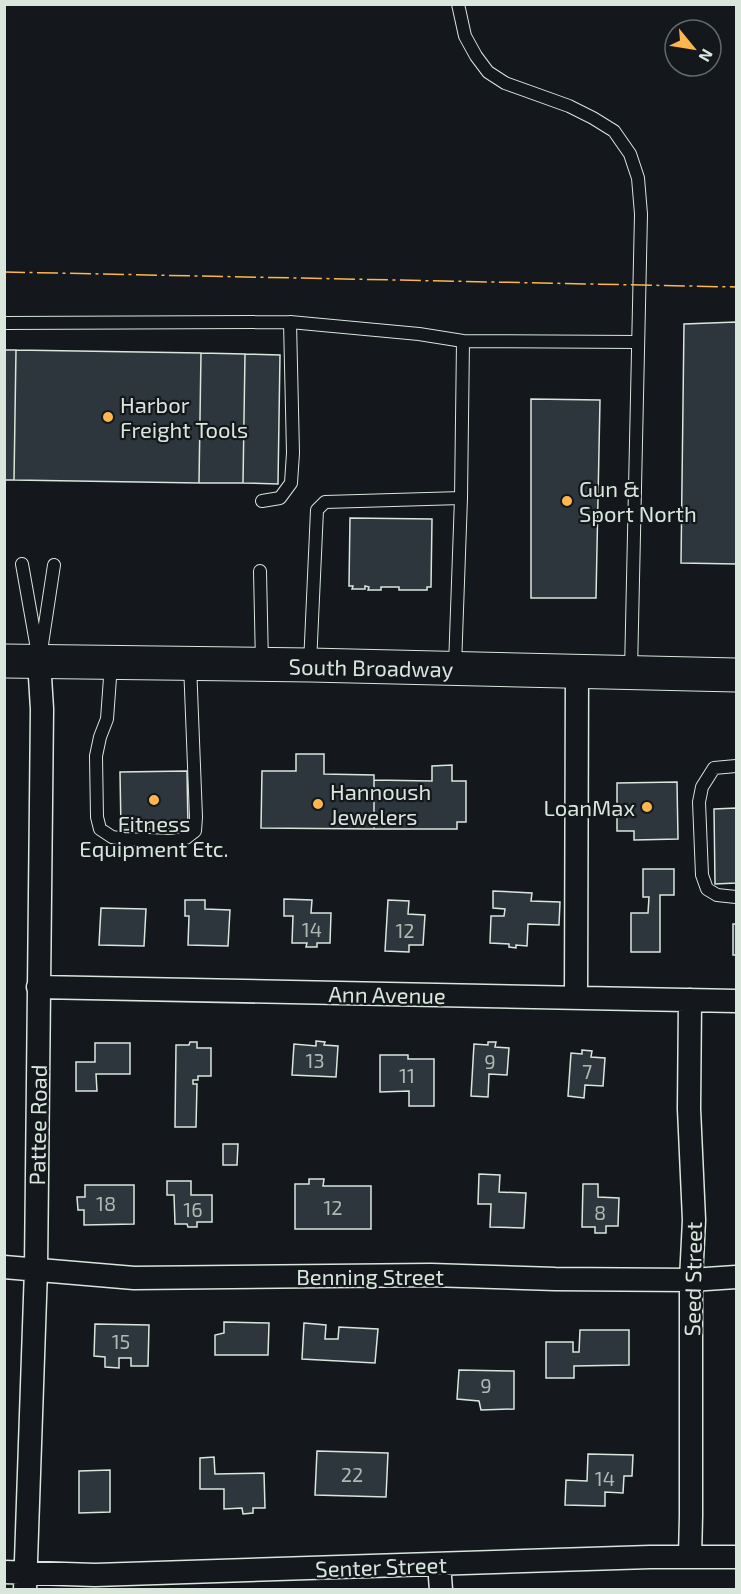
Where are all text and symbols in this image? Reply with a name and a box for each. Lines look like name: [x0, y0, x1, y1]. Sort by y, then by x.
north arrow: [663, 18, 723, 78]
text: N: [695, 46, 718, 66]
place label: Harbor Freight Tools: [120, 391, 248, 442]
marker: Harbor Freight Tools: [101, 410, 115, 424]
place label: Gun & Sport North: [579, 475, 697, 526]
marker: Gun & Sport North: [560, 494, 574, 508]
street label: South Broadway: [288, 653, 454, 681]
place label: Hannoush Jewelers: [330, 778, 431, 829]
marker: Fitness Equipment Etc.: [147, 793, 161, 807]
place label: LoanMax: [543, 794, 635, 820]
marker: Hannoush Jewelers: [311, 797, 325, 811]
marker: LoanMax: [640, 800, 654, 814]
place label: Fitness Equipment Etc.: [79, 810, 229, 861]
house number: 14: [302, 917, 322, 941]
house number: 12: [395, 918, 415, 942]
street label: Ann Avenue: [328, 980, 446, 1008]
house number: 13: [305, 1048, 325, 1072]
house number: 9: [484, 1049, 496, 1073]
house number: 7: [582, 1059, 592, 1083]
house number: 11: [399, 1063, 415, 1087]
street label: Pattee Road: [23, 1064, 51, 1186]
house number: 18: [96, 1191, 116, 1215]
house number: 12: [323, 1195, 343, 1219]
house number: 16: [183, 1197, 203, 1221]
house number: 8: [594, 1200, 606, 1224]
street label: Seed Street: [678, 1221, 706, 1337]
street label: Benning Street: [296, 1263, 444, 1289]
house number: 15: [112, 1329, 130, 1353]
house number: 9: [480, 1373, 492, 1397]
house number: 22: [341, 1462, 363, 1486]
house number: 14: [595, 1466, 615, 1490]
street label: Senter Street: [315, 1551, 447, 1581]

